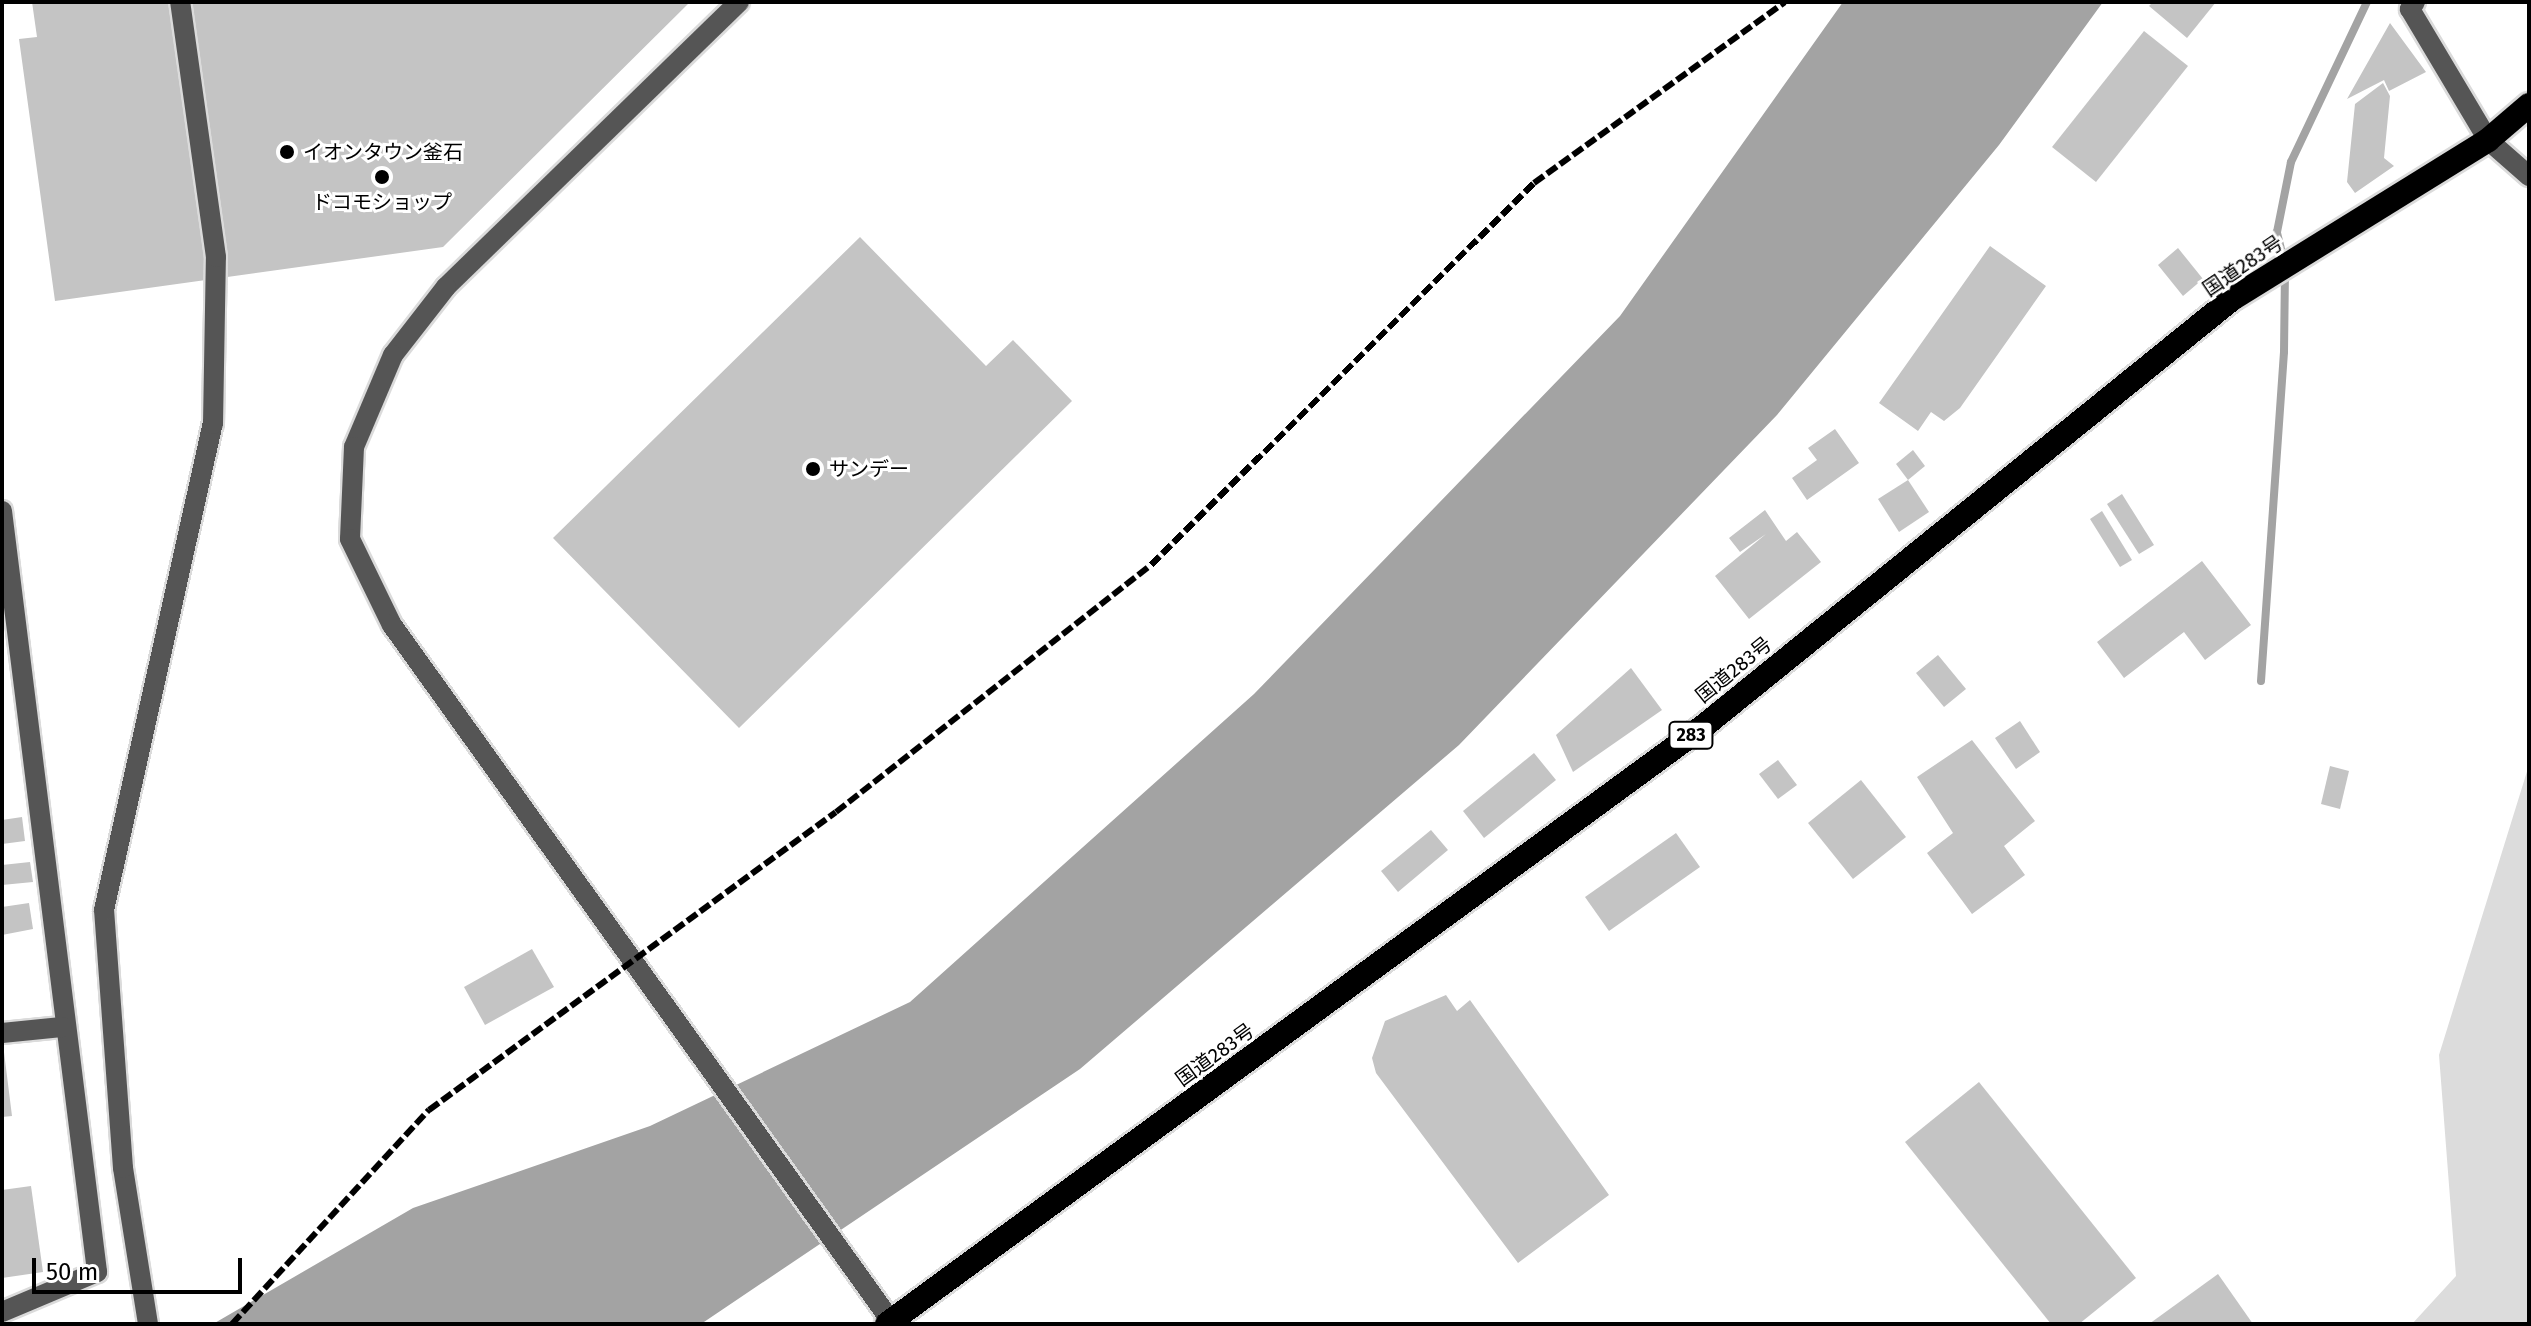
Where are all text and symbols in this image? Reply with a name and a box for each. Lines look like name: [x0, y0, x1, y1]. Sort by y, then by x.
place label: イオンタウン釜石: [303, 140, 463, 164]
marker: イオンタウン釜石: [278, 143, 296, 161]
marker: ドコモショップ: [373, 168, 391, 186]
place label: ドコモショップ: [312, 190, 452, 214]
street label: 国道283号: [2199, 231, 2287, 301]
place label: サンデー: [829, 457, 909, 481]
marker: サンデー: [804, 460, 822, 478]
street label: 国道283号: [1691, 632, 1777, 708]
road number: 283: [1667, 721, 1715, 749]
street label: 国道283号: [1171, 1019, 1259, 1091]
scale bar: [36, 1242, 246, 1292]
text: 50 m: [46, 1258, 98, 1286]

